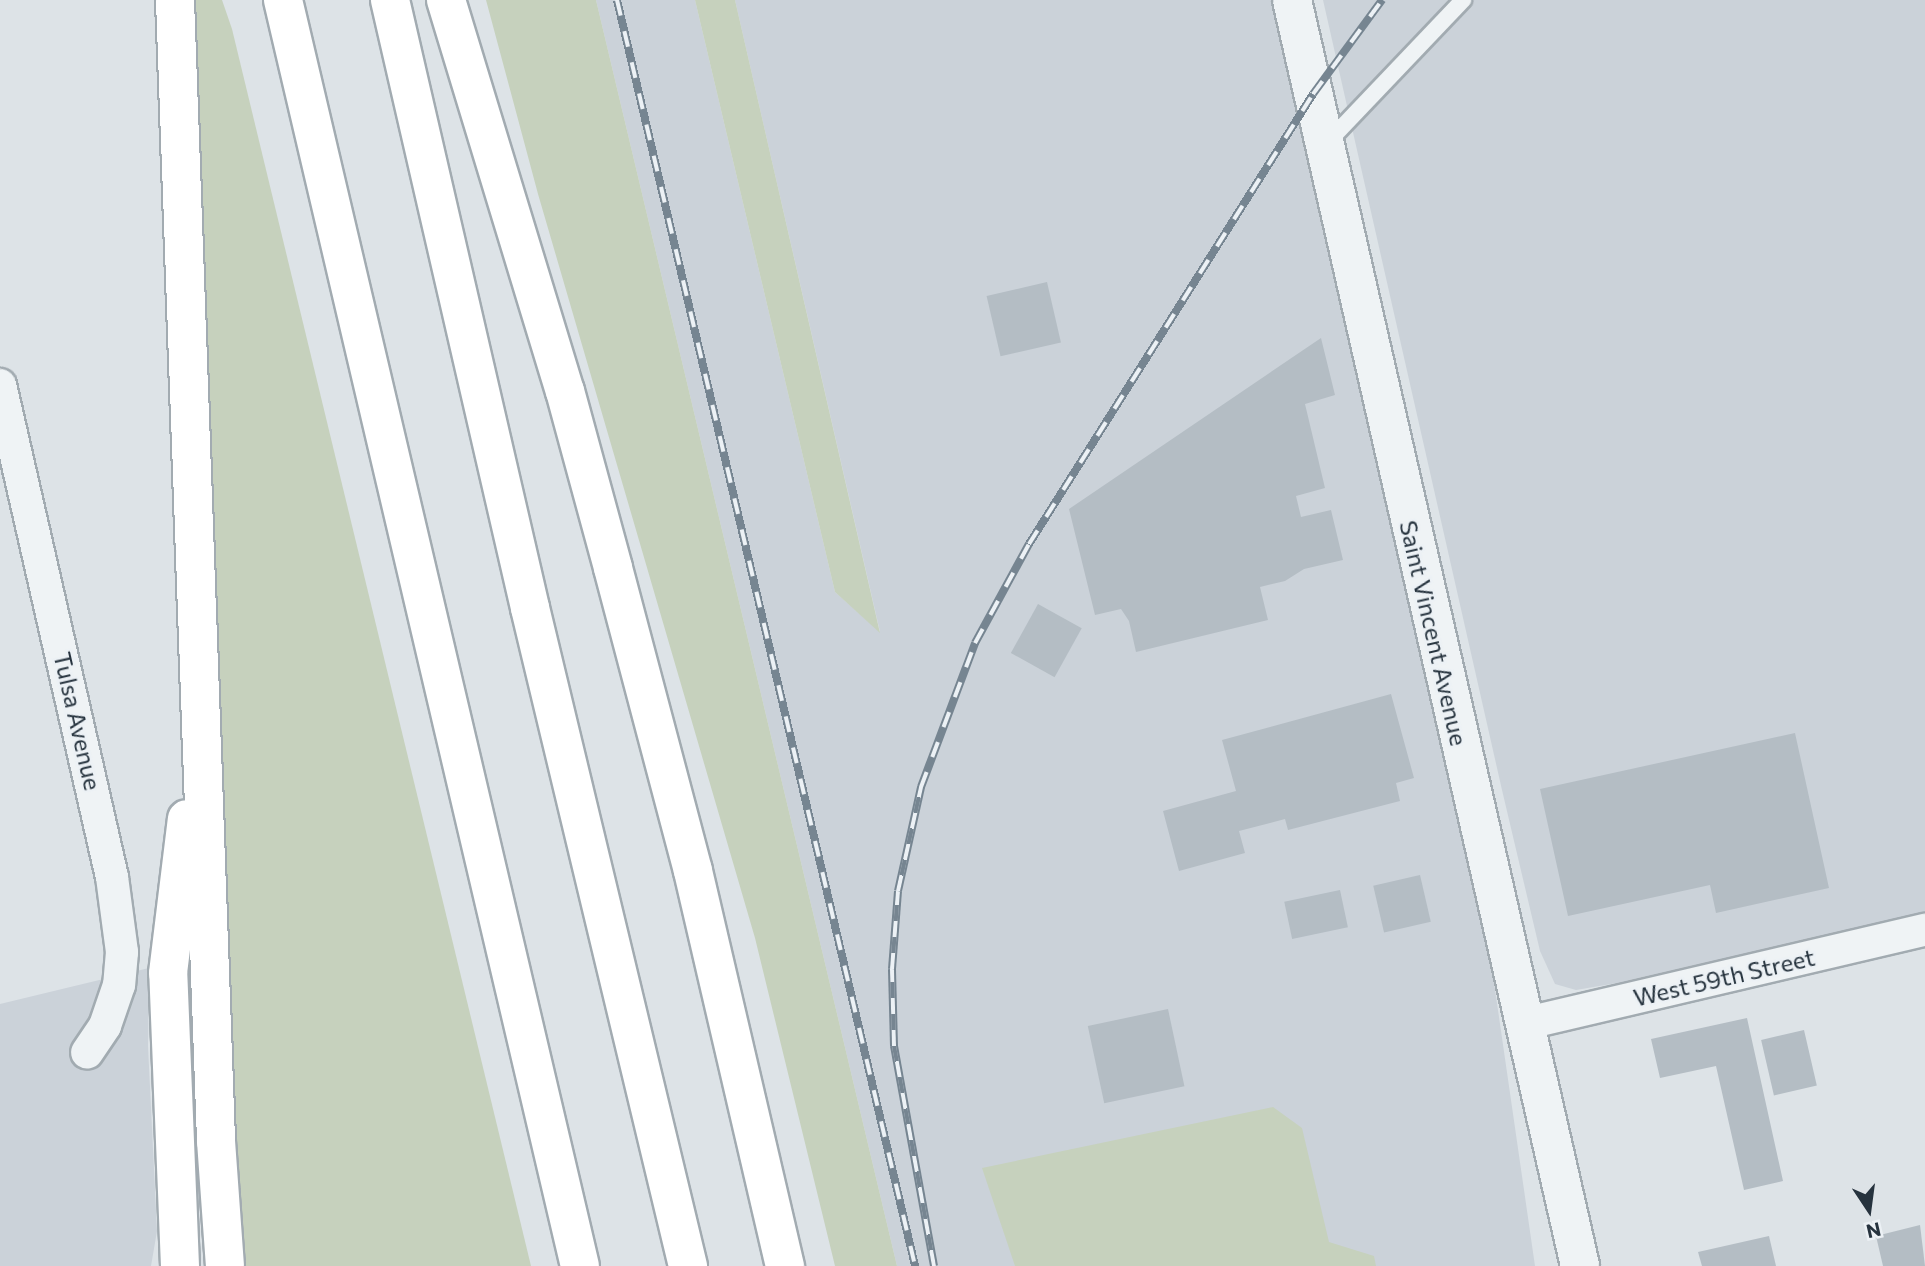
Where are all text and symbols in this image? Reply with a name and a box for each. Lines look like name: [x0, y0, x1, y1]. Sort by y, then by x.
street label: Saint Vincent Avenue: [1394, 518, 1474, 748]
street label: Tulsa Avenue: [48, 649, 108, 793]
street label: West 59th Street: [1631, 942, 1817, 1012]
north arrow: [1834, 1175, 1904, 1245]
text: N: [1864, 1218, 1883, 1244]

